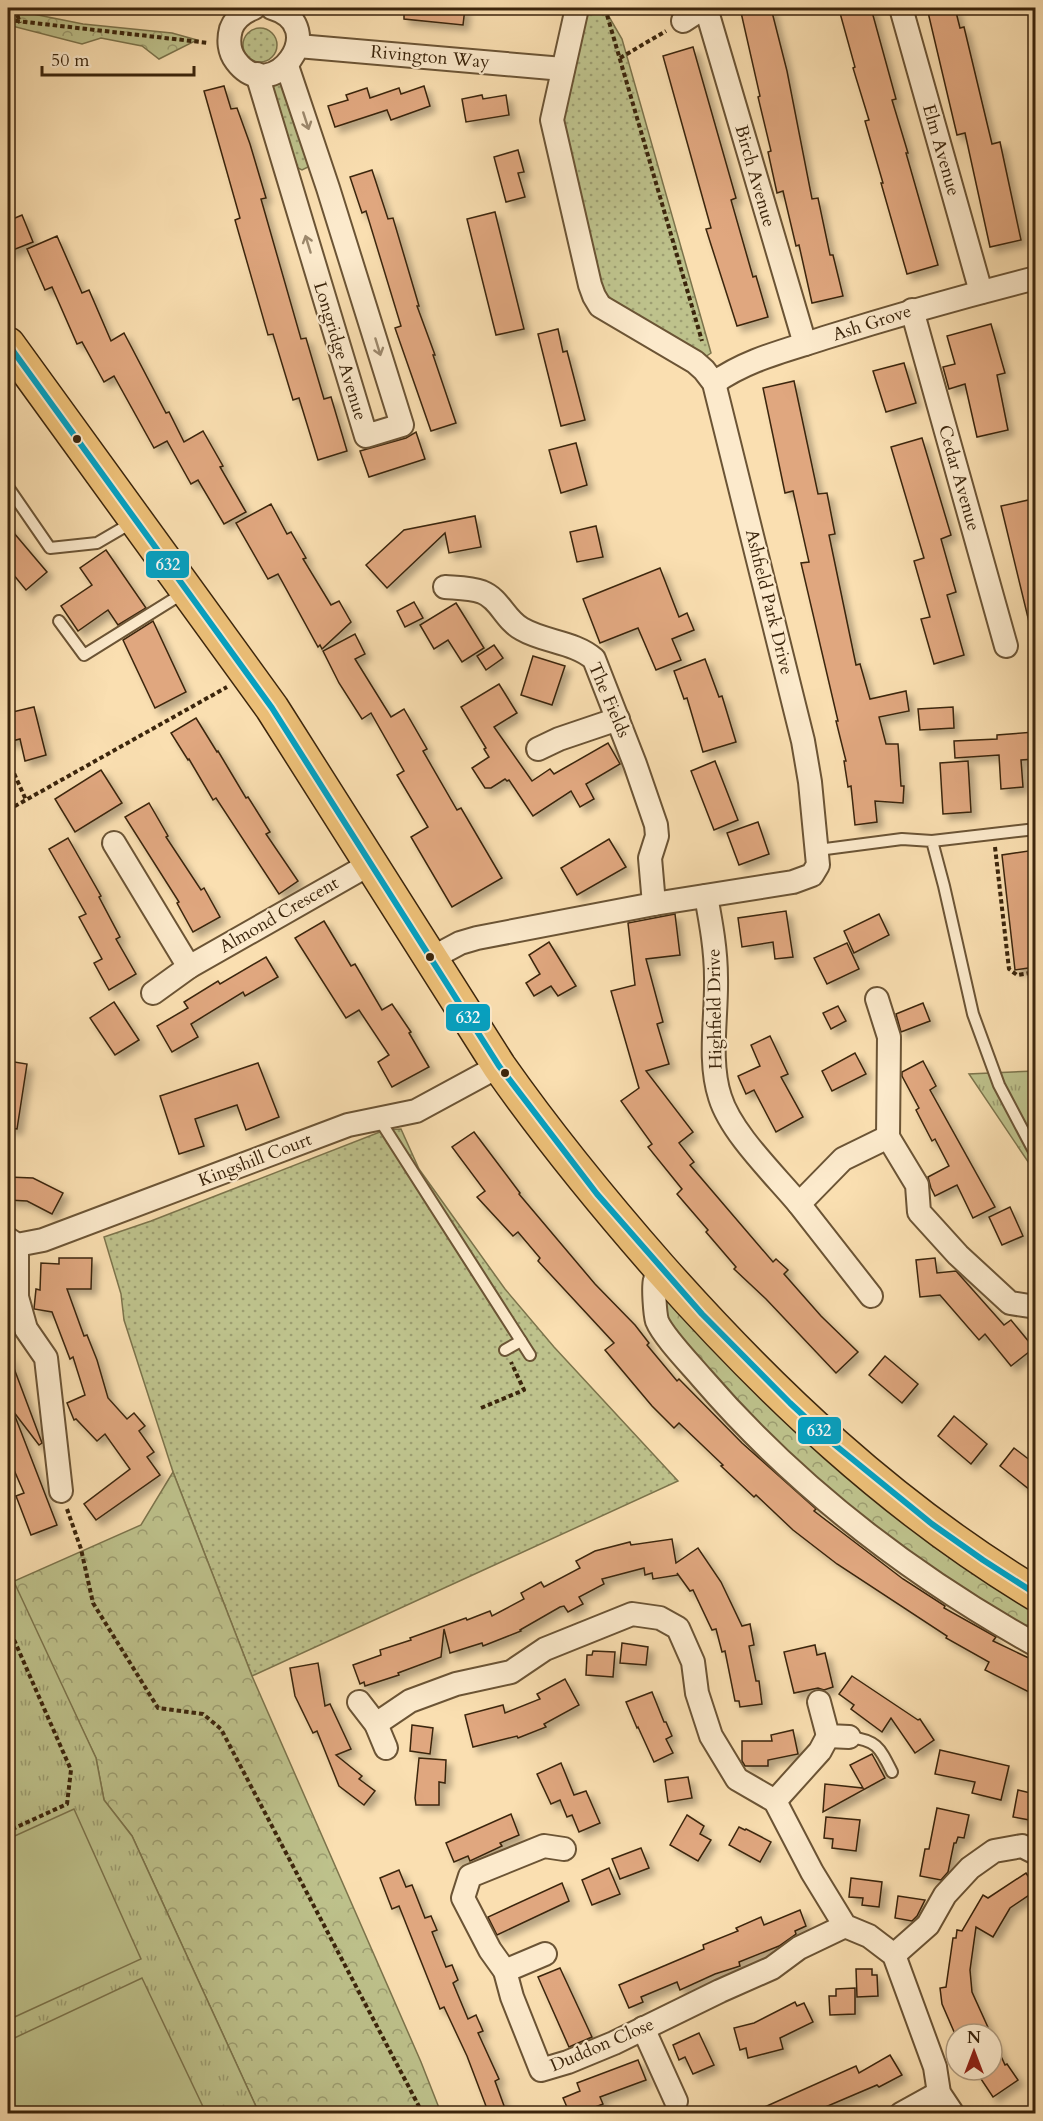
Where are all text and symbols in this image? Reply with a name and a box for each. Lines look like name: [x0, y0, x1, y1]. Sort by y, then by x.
scale bar: [42, 39, 194, 77]
street label: Rivington Way: [369, 39, 491, 75]
text: 50 m: [51, 48, 90, 73]
street label: Elm Avenue: [916, 101, 966, 199]
one-way arrow: [301, 111, 312, 130]
street label: Birch Avenue: [728, 122, 782, 230]
one-way arrow: [302, 235, 313, 254]
street label: Longridge Avenue: [307, 279, 373, 423]
street label: Ash Grove: [829, 299, 915, 347]
one-way arrow: [373, 337, 384, 356]
street label: Cedar Avenue: [932, 422, 986, 534]
unlabelled marker: [71, 433, 83, 445]
street label: Ashfield Park Drive: [739, 527, 799, 677]
line badge: 632: [145, 550, 190, 579]
text: 632: [156, 554, 180, 576]
street label: The Fields: [582, 658, 636, 742]
street label: Almond Crescent: [215, 871, 343, 959]
street label: Highfield Drive: [701, 948, 729, 1070]
unlabelled marker: [424, 951, 436, 963]
line badge: 632: [445, 1003, 491, 1032]
text: 632: [456, 1007, 480, 1029]
unlabelled marker: [499, 1067, 511, 1079]
street label: Kingshill Court: [195, 1127, 315, 1193]
line badge: 632: [797, 1416, 842, 1445]
text: 632: [807, 1420, 831, 1442]
street label: Duddon Close: [546, 2012, 658, 2078]
north arrow: [944, 2022, 1004, 2082]
text: N: [967, 2027, 981, 2049]

